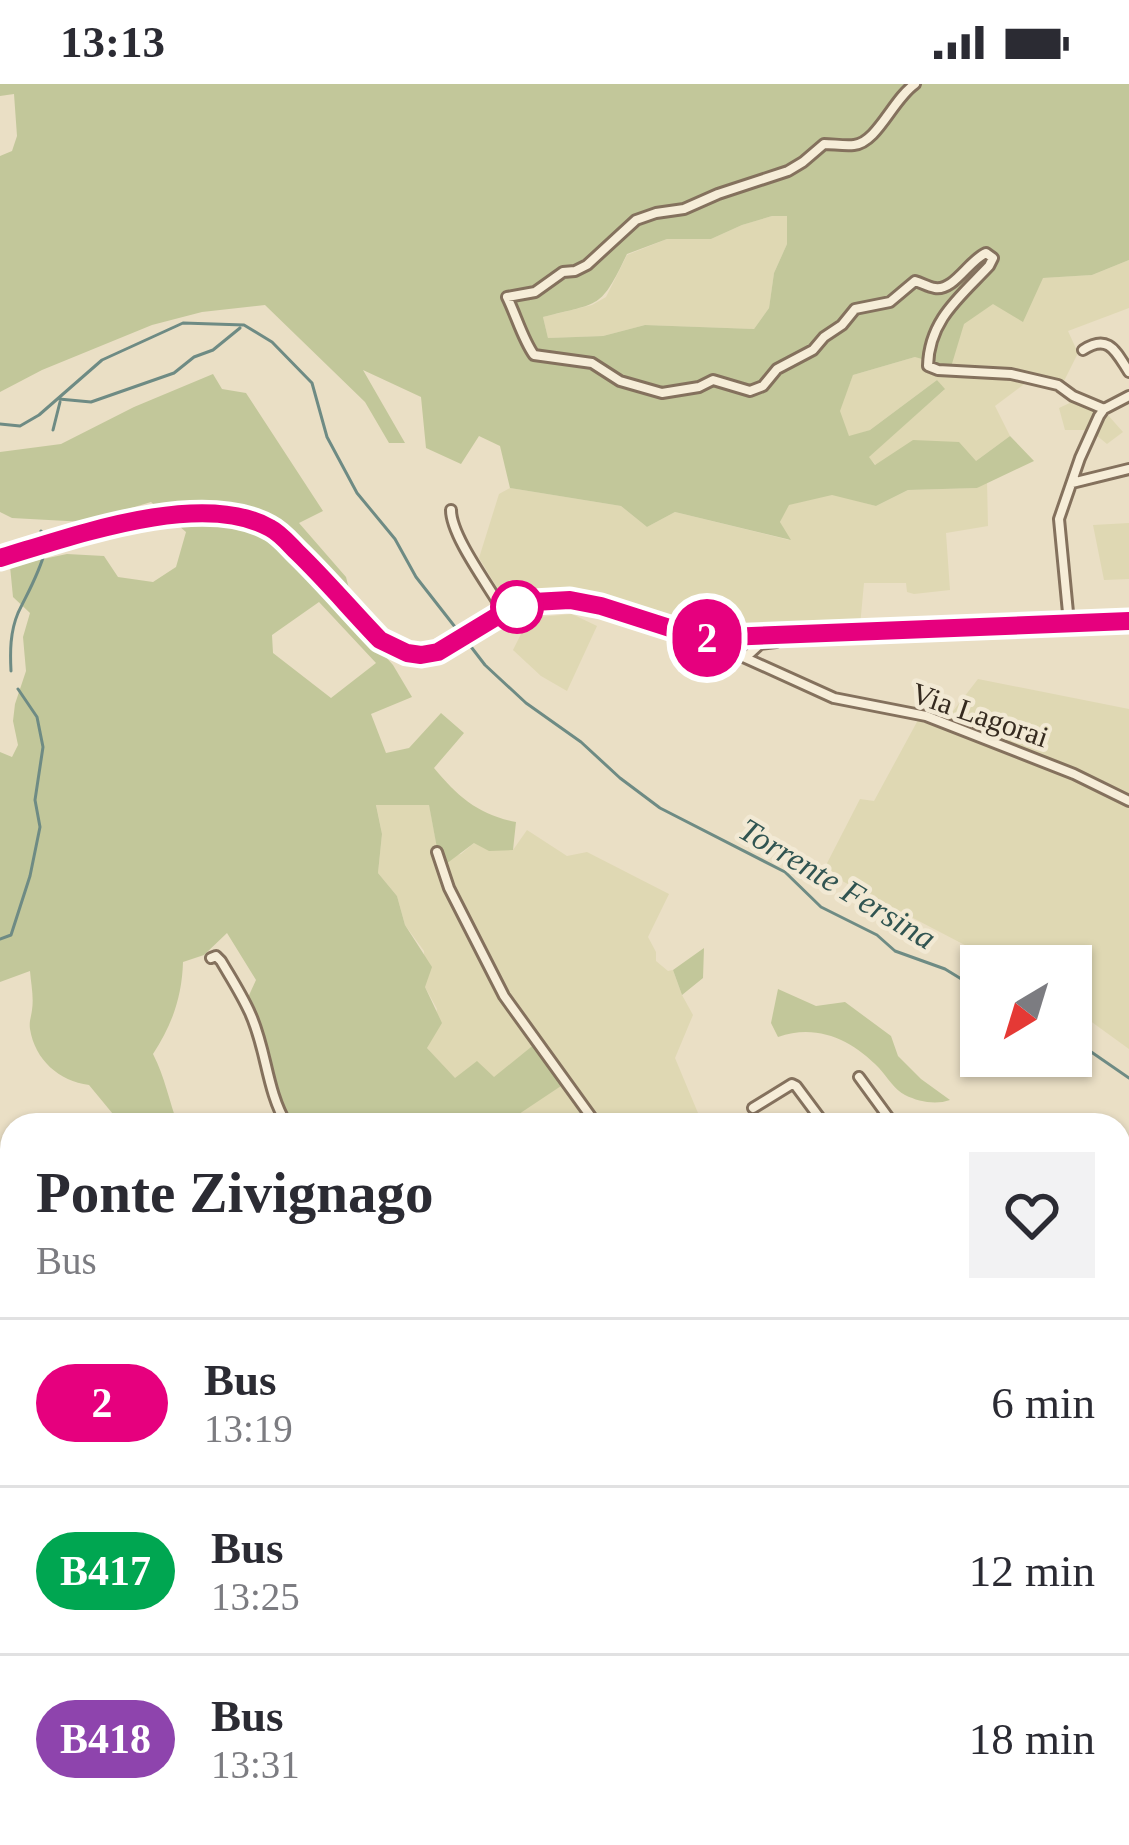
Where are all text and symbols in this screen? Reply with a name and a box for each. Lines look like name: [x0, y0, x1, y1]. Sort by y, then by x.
text: 13:13: [60, 17, 165, 67]
unlabelled marker: [492, 582, 542, 632]
line badge: 2: [668, 599, 746, 677]
text: 2: [697, 615, 718, 661]
street label: Via Lagorai: [908, 676, 1053, 753]
water label: Torrente Fersina: [733, 811, 942, 956]
north arrow: [960, 945, 1092, 1077]
map controls: [960, 945, 1092, 1077]
button: heart: [969, 1152, 1095, 1278]
text: Ponte Zivignago: [36, 1161, 433, 1224]
text: Bus: [36, 1239, 97, 1282]
text: Bus: [204, 1355, 277, 1405]
text: 6 min: [991, 1378, 1095, 1428]
text: 2: [92, 1380, 113, 1426]
text: 13:19: [204, 1407, 293, 1450]
text: Bus: [211, 1523, 284, 1573]
text: 12 min: [969, 1546, 1095, 1596]
text: B417: [60, 1548, 151, 1594]
text: 13:25: [211, 1575, 300, 1618]
text: Bus: [211, 1691, 284, 1741]
text: 18 min: [969, 1714, 1095, 1764]
text: B418: [60, 1716, 151, 1762]
text: 13:31: [211, 1743, 300, 1786]

